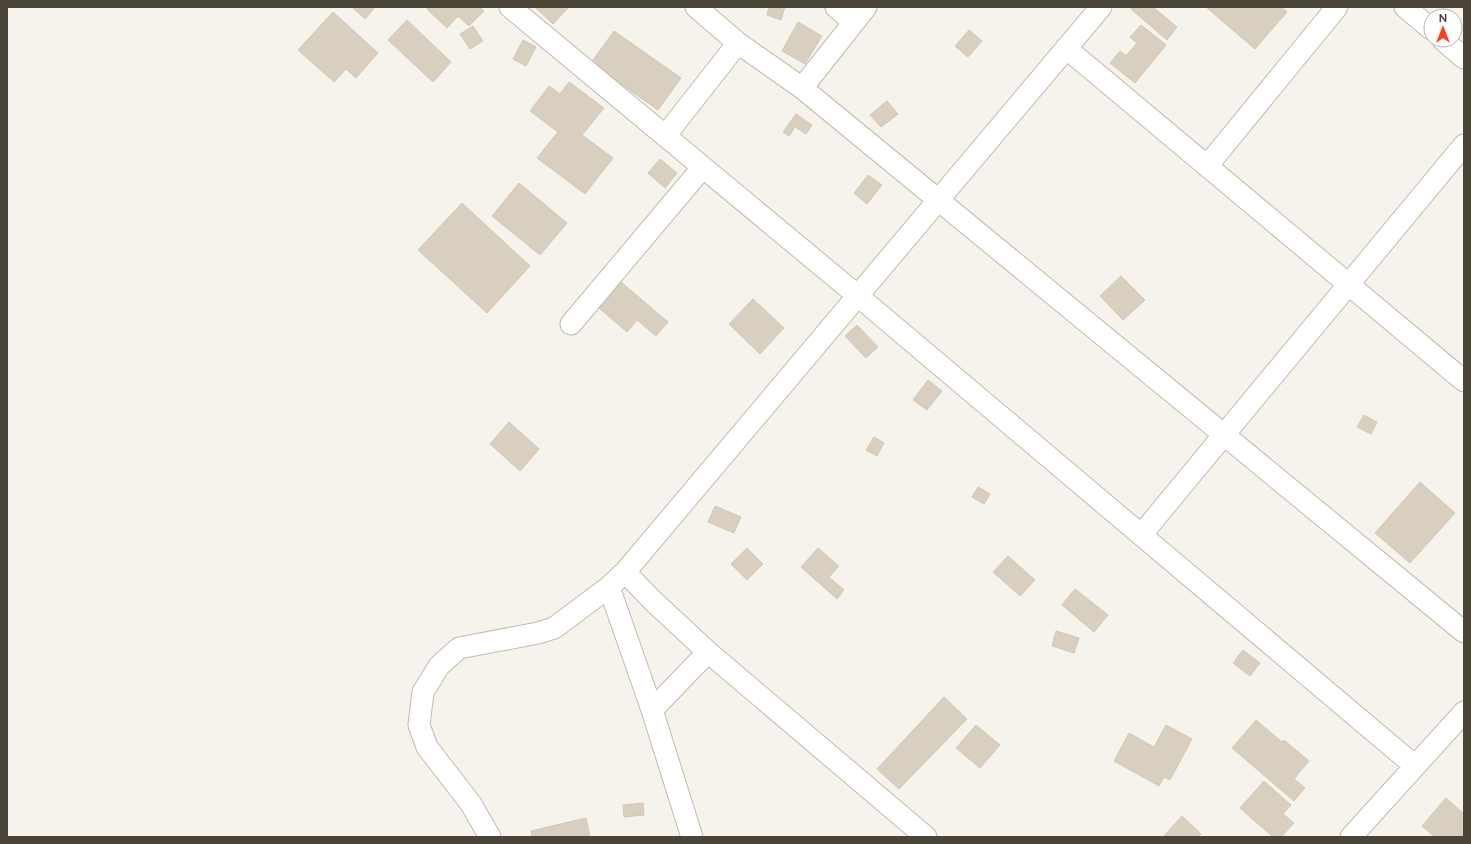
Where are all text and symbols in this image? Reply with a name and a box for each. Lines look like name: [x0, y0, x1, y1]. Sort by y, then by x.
north arrow: [1423, 8, 1463, 48]
text: N: [1439, 12, 1447, 25]

